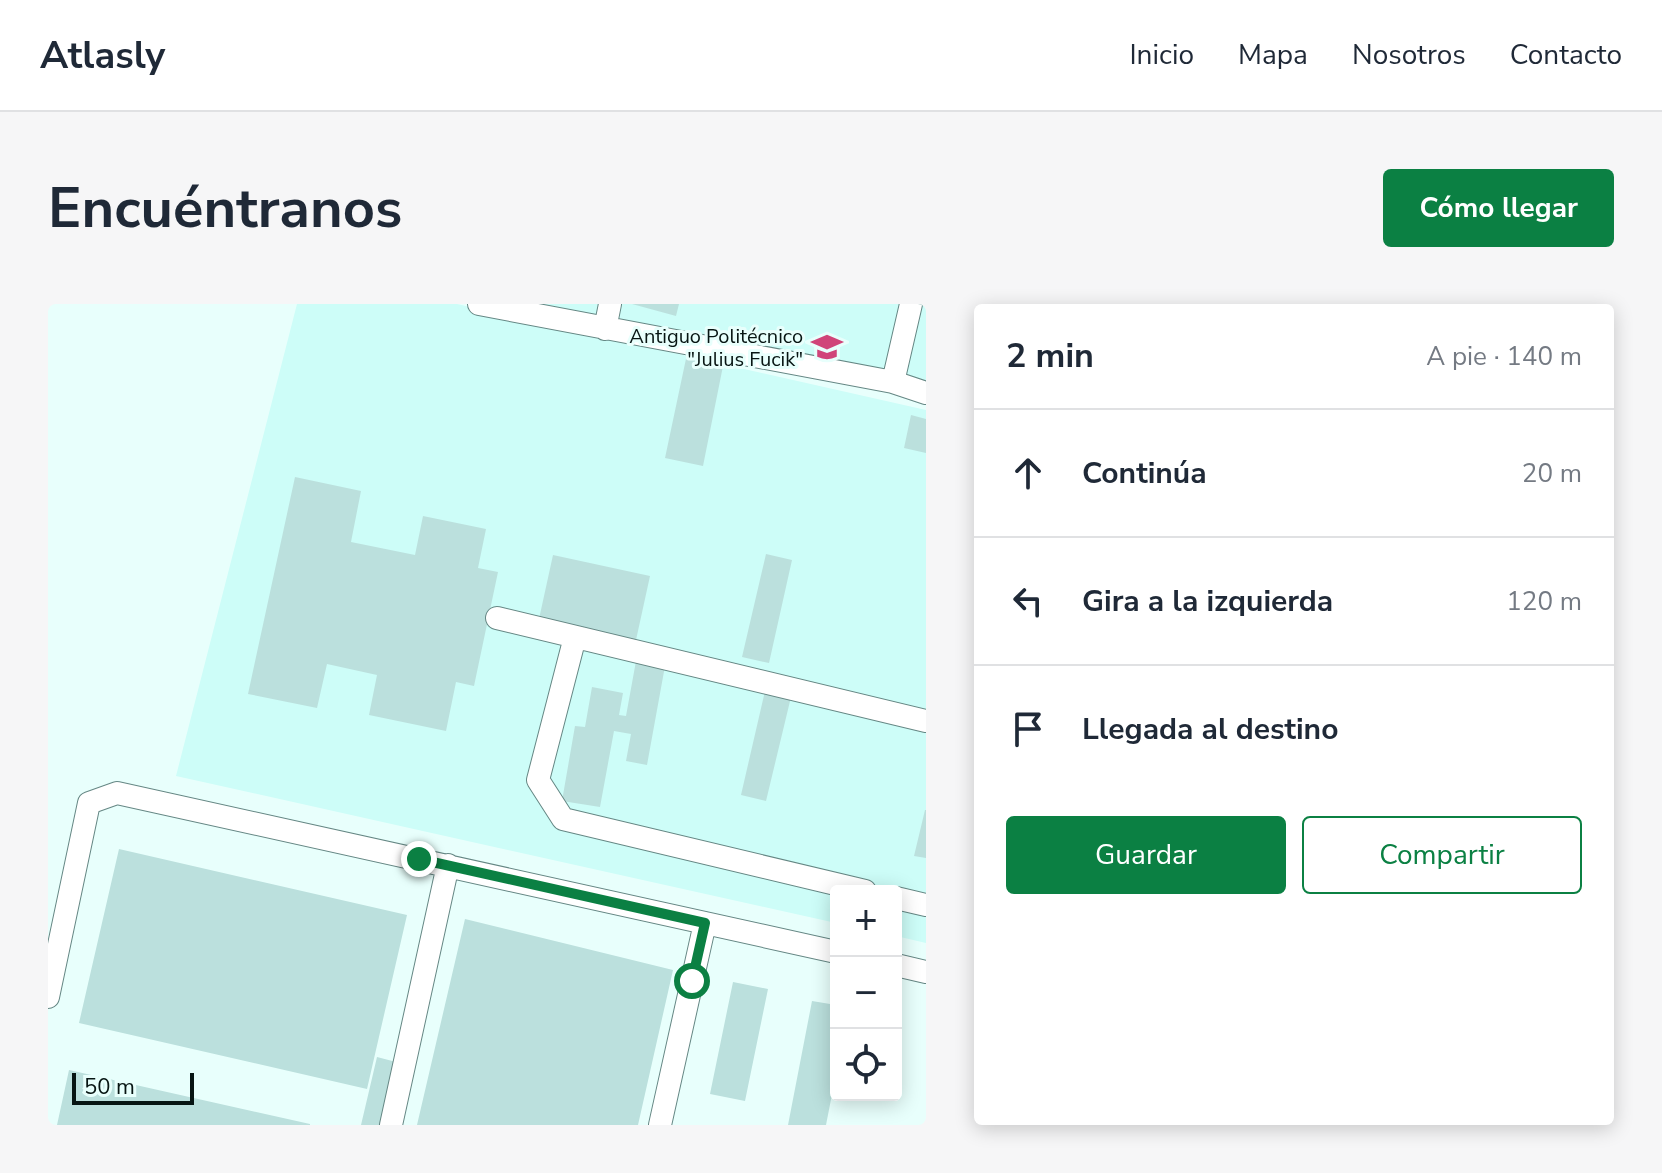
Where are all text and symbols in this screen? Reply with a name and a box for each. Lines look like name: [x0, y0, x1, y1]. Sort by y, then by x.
text: Atlasly: [40, 30, 165, 81]
text: Inicio: [1129, 36, 1194, 74]
text: Mapa: [1238, 36, 1308, 74]
text: Nosotros: [1352, 36, 1466, 74]
text: Contacto: [1510, 36, 1622, 74]
button: Cómo llegar: [1383, 169, 1614, 247]
text: Encuéntranos: [48, 170, 402, 247]
place label: Antiguo Politécnico "Julius Fucik": [629, 323, 803, 373]
school or university icon: Antiguo Politécnico "Julius Fucik": [810, 330, 844, 364]
text: 2 min: [1006, 333, 1094, 379]
text: A pie · 140 m: [1426, 339, 1582, 374]
icon: ahead: [1006, 451, 1050, 495]
text: Continúa: [1082, 453, 1207, 494]
text: 20 m: [1522, 456, 1582, 491]
icon: left: [1006, 579, 1050, 623]
text: Gira a la izquierda: [1082, 581, 1333, 622]
text: 120 m: [1506, 584, 1582, 619]
icon: arrive: [1006, 707, 1050, 751]
text: Llegada al destino: [1082, 709, 1338, 750]
button: Guardar: [1006, 816, 1286, 894]
button: Compartir: [1302, 816, 1582, 894]
route end: [401, 841, 437, 877]
map controls: [830, 885, 902, 1101]
button: +: [830, 885, 902, 957]
button: −: [830, 957, 902, 1029]
route start: [674, 963, 710, 999]
button: locate: [830, 1029, 902, 1101]
scale bar: [72, 1069, 194, 1105]
text: 50 m: [84, 1072, 135, 1102]

